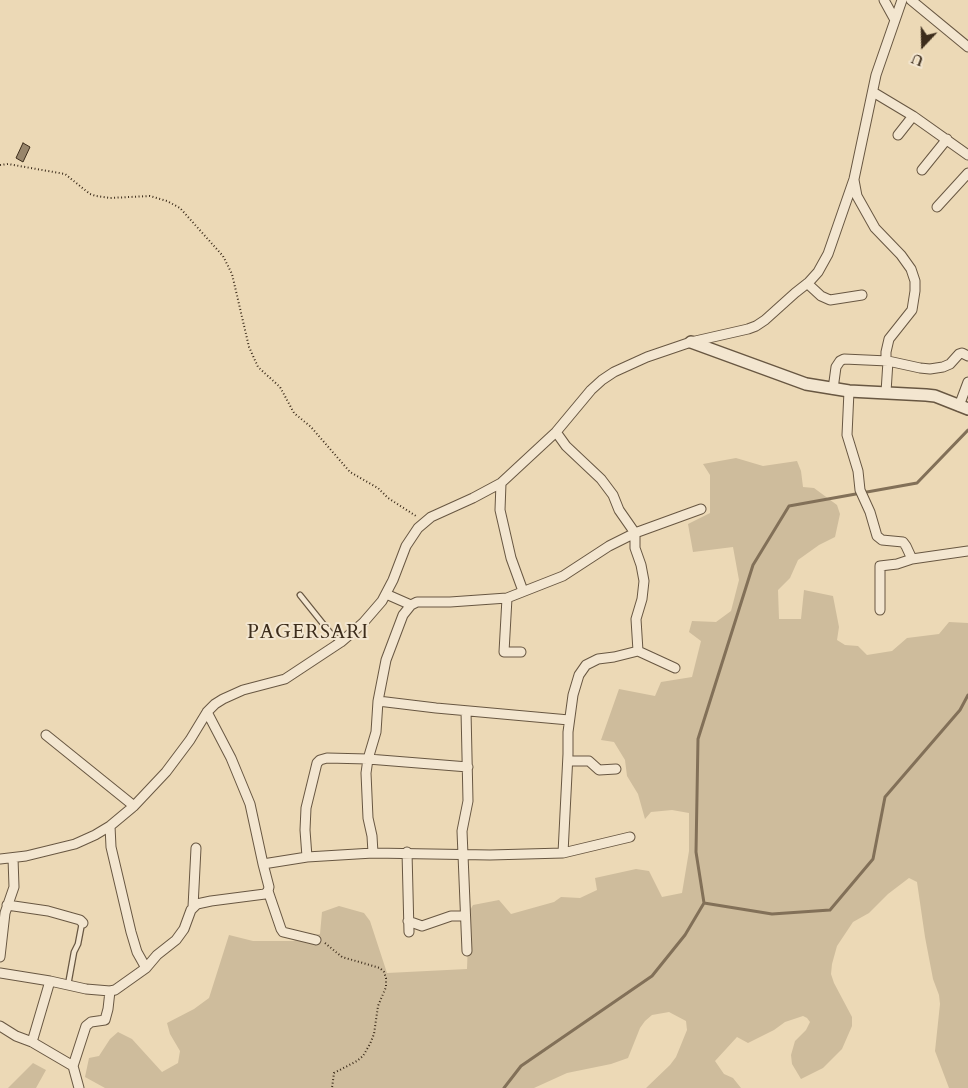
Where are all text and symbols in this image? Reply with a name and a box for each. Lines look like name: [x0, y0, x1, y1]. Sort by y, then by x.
north arrow: [898, 20, 948, 70]
text: U: [909, 49, 926, 70]
district label: PAGERSARI: [246, 621, 370, 645]

